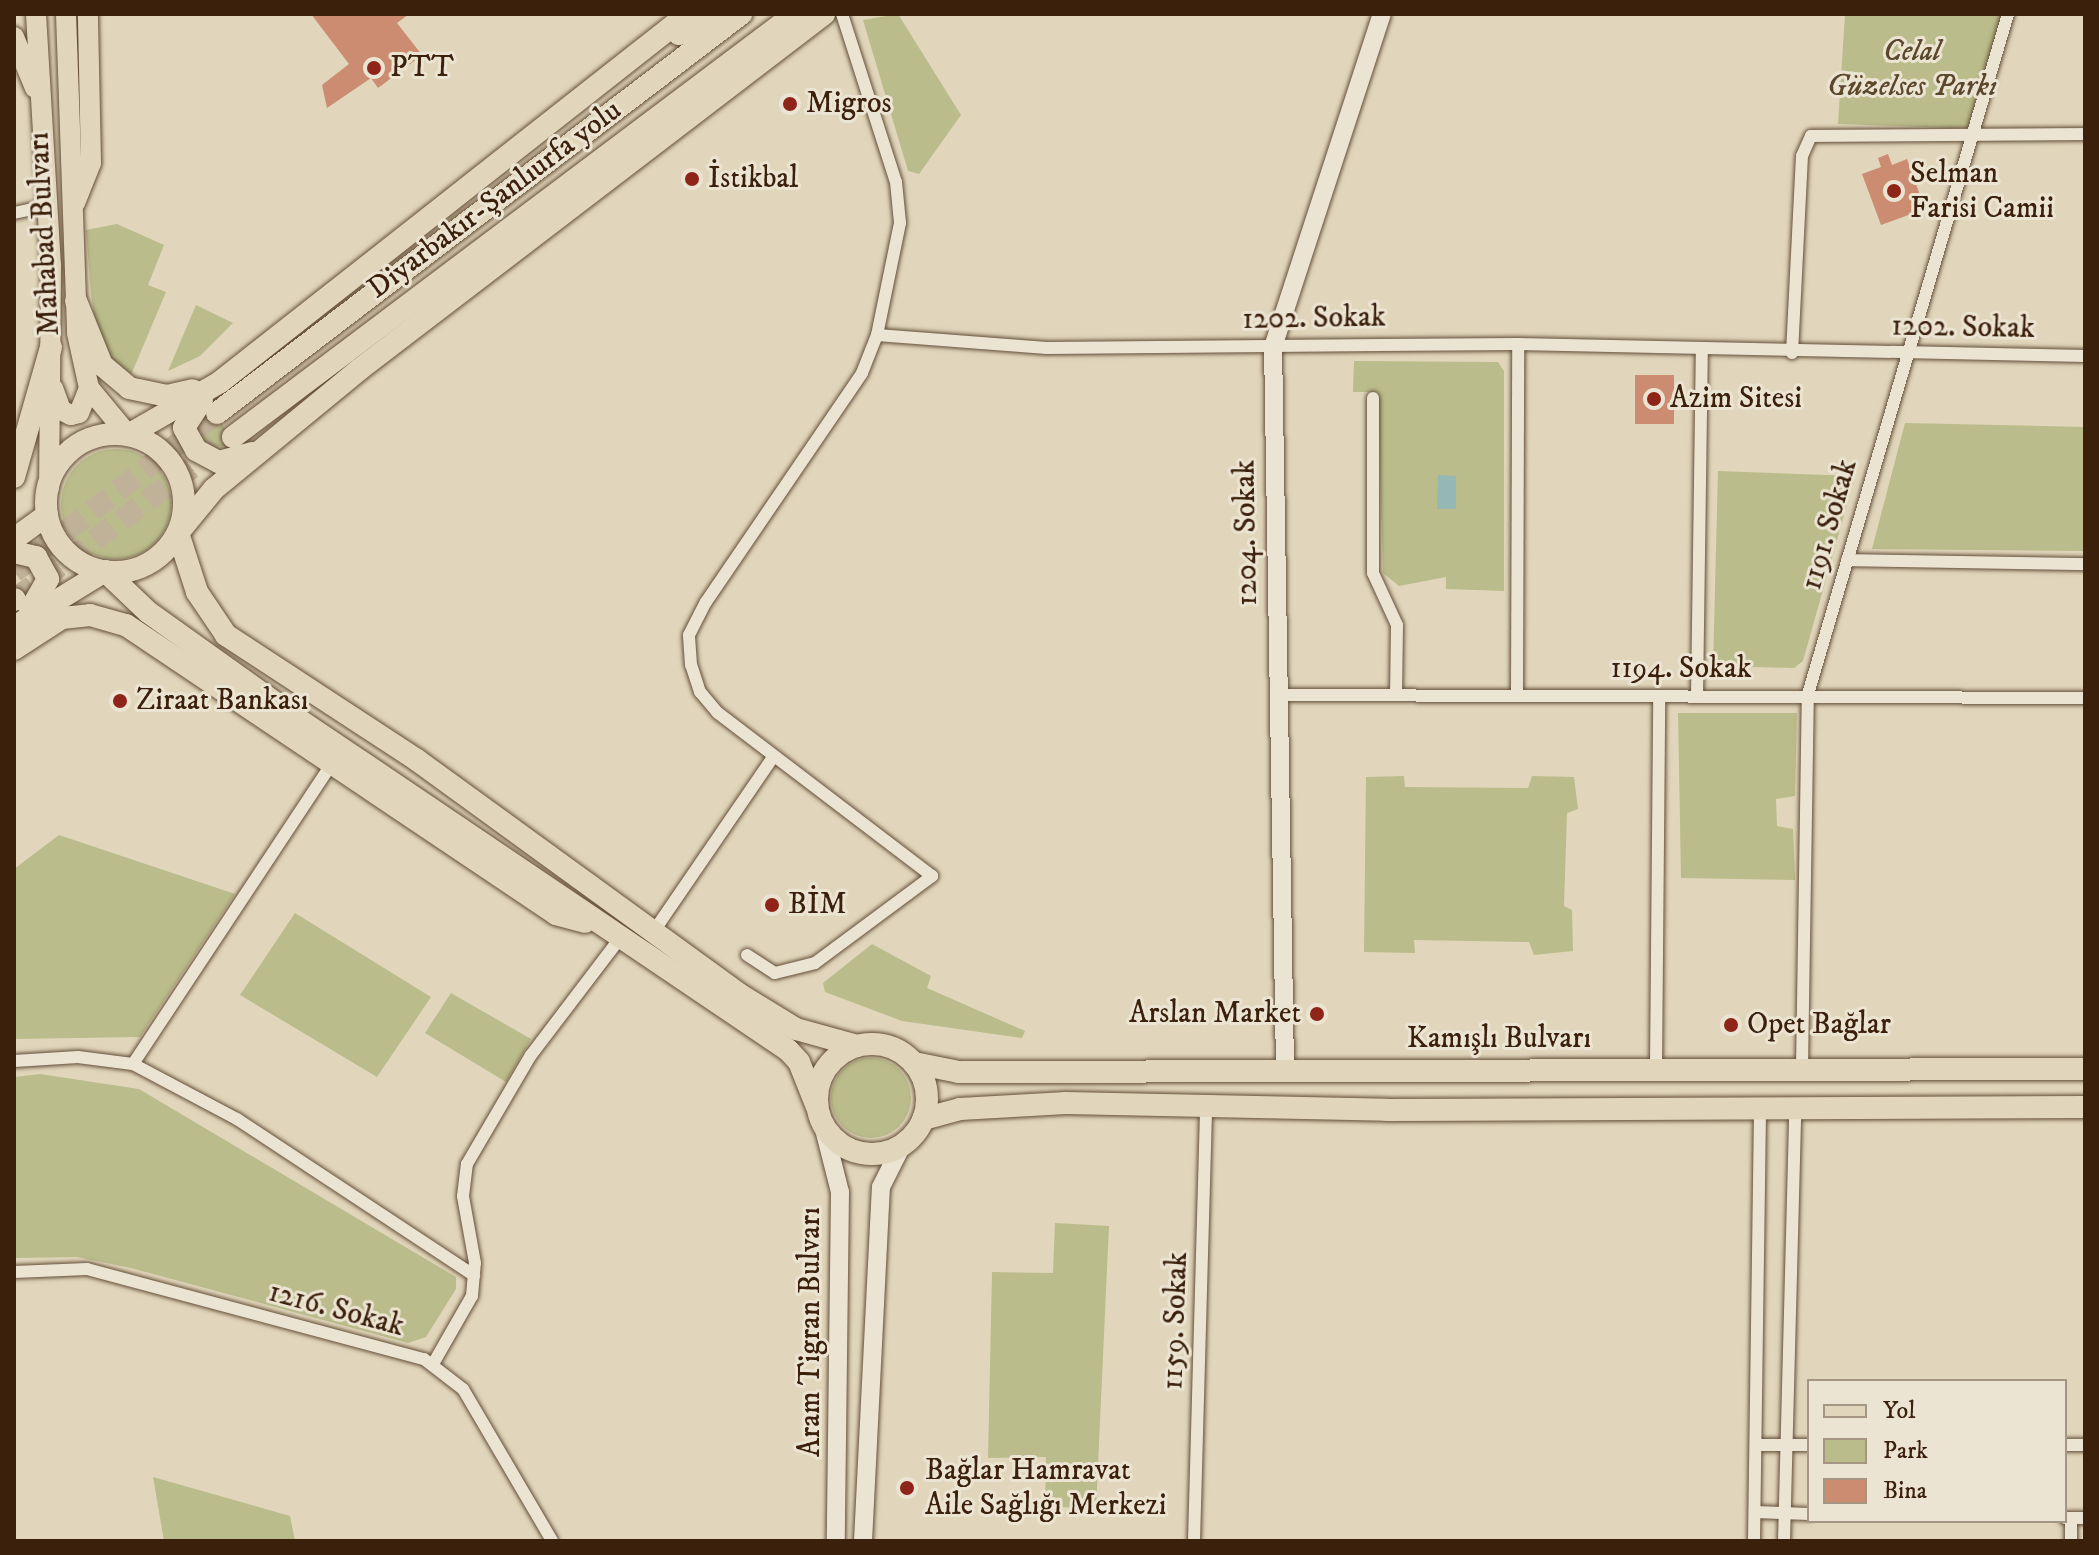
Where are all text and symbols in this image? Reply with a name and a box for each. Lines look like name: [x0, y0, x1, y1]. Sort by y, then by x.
park label: Celal Güzelses Parkı: [1827, 34, 1997, 104]
place label: PTT: [390, 50, 454, 86]
marker: PTT: [365, 59, 383, 77]
place label: Migros: [806, 86, 892, 122]
street label: Diyarbakır-Şanlıurfa yolu: [361, 93, 629, 307]
marker: Migros: [781, 95, 799, 113]
street label: Mahabad Bulvarı: [22, 131, 68, 337]
place label: Selman Farisi Camii: [1910, 156, 2054, 226]
place label: İstikbal: [708, 161, 798, 197]
marker: İstikbal: [683, 170, 701, 188]
marker: Selman Farisi Camii: [1885, 182, 1903, 200]
street label: 1202. Sokak: [1242, 300, 1386, 338]
street label: 1202. Sokak: [1891, 309, 2035, 347]
place label: Azim Sitesi: [1670, 381, 1802, 417]
marker: Azim Sitesi: [1645, 390, 1663, 408]
street label: 1191. Sokak: [1794, 456, 1866, 594]
street label: 1204. Sokak: [1228, 460, 1266, 606]
street label: 1194. Sokak: [1610, 651, 1752, 687]
place label: Ziraat Bankası: [136, 683, 308, 719]
marker: Ziraat Bankası: [111, 692, 129, 710]
place label: BİM: [788, 887, 847, 923]
marker: BİM: [763, 896, 781, 914]
place label: Arslan Market: [1129, 996, 1301, 1032]
marker: Arslan Market: [1308, 1005, 1326, 1023]
place label: Opet Bağlar: [1747, 1007, 1891, 1043]
marker: Opet Bağlar: [1722, 1016, 1740, 1034]
street label: Kamışlı Bulvarı: [1407, 1021, 1591, 1057]
street label: Aram Tigran Bulvarı: [793, 1207, 829, 1457]
street label: 1159. Sokak: [1156, 1251, 1196, 1391]
street label: 1216. Sokak: [264, 1275, 408, 1345]
legend: [1807, 1379, 2067, 1523]
text: Yol: [1883, 1396, 1915, 1426]
text: Park: [1883, 1436, 1928, 1466]
place label: Bağlar Hamravat Aile Sağlığı Merkezi: [925, 1453, 1166, 1524]
text: Bina: [1883, 1476, 1927, 1506]
marker: Bağlar Hamravat Aile Sağlığı Merkezi: [896, 1477, 918, 1499]

